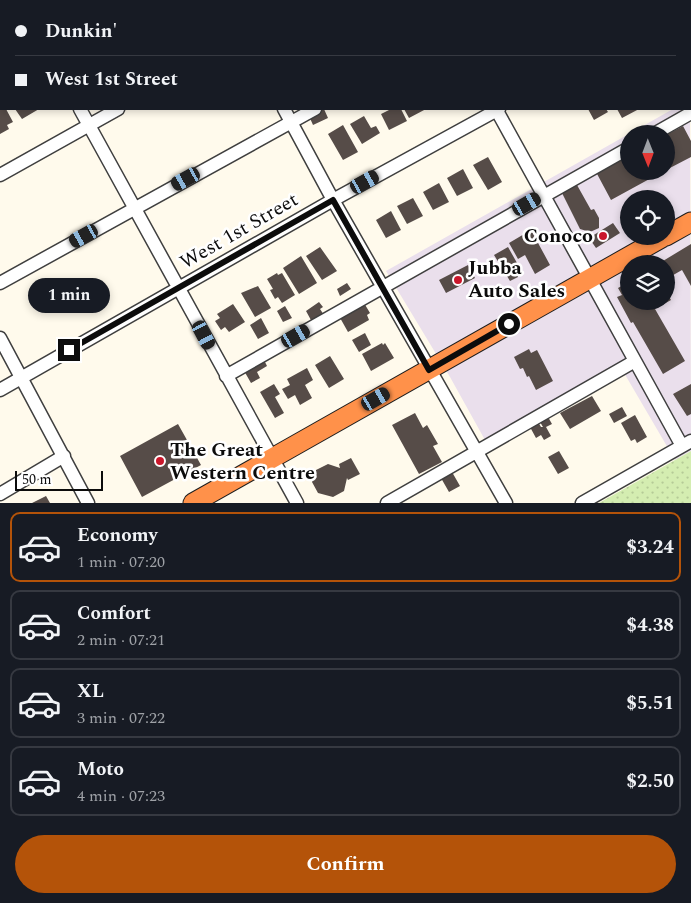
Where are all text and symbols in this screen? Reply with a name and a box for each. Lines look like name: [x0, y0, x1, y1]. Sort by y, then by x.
text: Dunkin': [45, 17, 117, 46]
text: West 1st Street: [45, 65, 178, 94]
north arrow: [620, 125, 675, 180]
map controls: [620, 125, 675, 310]
car: [169, 165, 202, 193]
car: [348, 168, 381, 196]
street label: West 1st Street: [174, 185, 304, 277]
car: [510, 190, 543, 218]
button: locate: [620, 190, 675, 245]
place label: Conoco: [524, 221, 593, 251]
car: [67, 222, 100, 250]
marker: Conoco: [597, 230, 609, 242]
place label: Jubba Auto Sales: [468, 253, 565, 306]
button: layers: [620, 255, 675, 310]
marker: Jubba Auto Sales: [452, 274, 464, 286]
callout: 1 min: [28, 278, 110, 312]
text: 1 min: [48, 283, 90, 307]
route start: [498, 313, 520, 335]
car: [190, 318, 217, 352]
car: [279, 322, 312, 350]
route end: [58, 339, 80, 361]
car: [359, 385, 392, 413]
place label: The Great Western Centre: [170, 435, 315, 488]
marker: The Great Western Centre: [154, 455, 166, 467]
scale bar: [15, 468, 102, 491]
text: 50 m: [22, 469, 52, 490]
text: Economy: [77, 521, 158, 550]
icon: car: [17, 525, 62, 570]
text: $3.24: [626, 533, 674, 562]
text: 1 min · 07:20: [77, 550, 165, 574]
text: Comfort: [77, 599, 151, 628]
icon: car: [17, 603, 62, 648]
text: $4.38: [626, 611, 674, 640]
text: 2 min · 07:21: [77, 628, 165, 652]
text: XL: [77, 677, 104, 706]
icon: car: [17, 681, 62, 726]
text: $5.51: [626, 689, 674, 718]
text: 3 min · 07:22: [77, 706, 165, 730]
text: Moto: [77, 755, 124, 784]
icon: car: [17, 759, 62, 804]
text: $2.50: [626, 767, 674, 796]
text: 4 min · 07:23: [77, 784, 165, 808]
button: Confirm: [15, 835, 676, 893]

